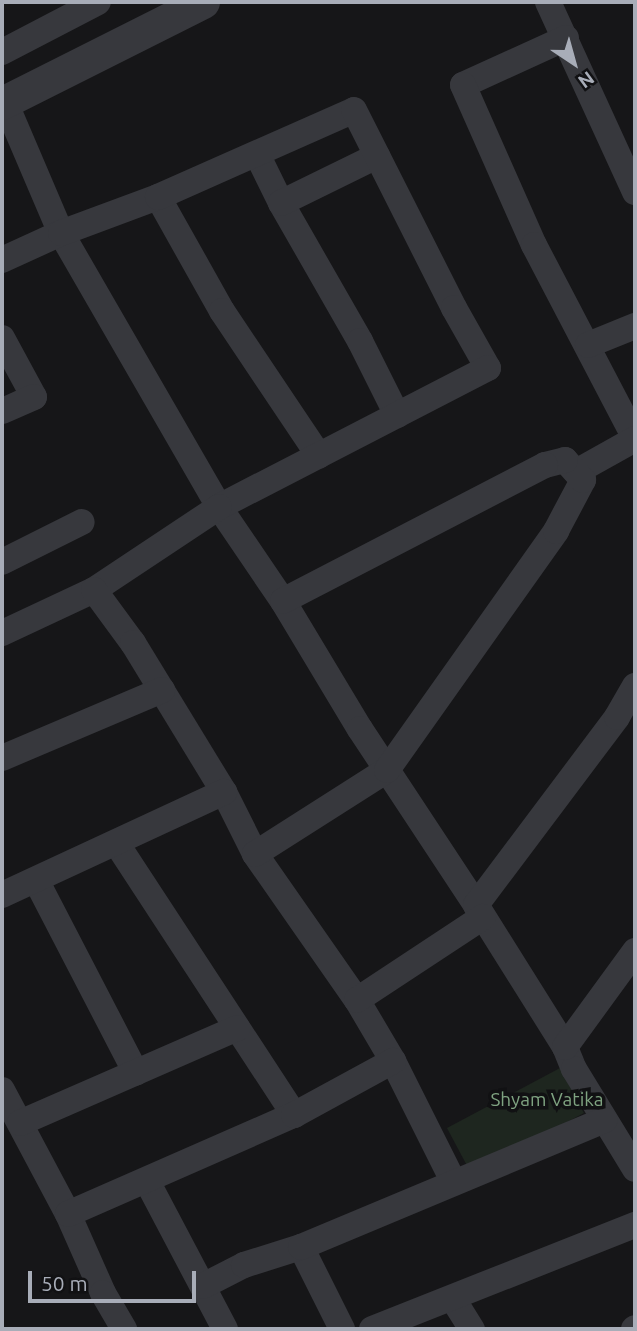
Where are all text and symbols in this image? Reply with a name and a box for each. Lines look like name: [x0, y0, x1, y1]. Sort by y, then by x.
north arrow: [539, 28, 609, 98]
text: N: [574, 67, 599, 93]
park label: Shyam Vatika: [490, 1089, 604, 1111]
scale bar: [32, 1258, 200, 1302]
text: 50 m: [41, 1271, 88, 1295]

